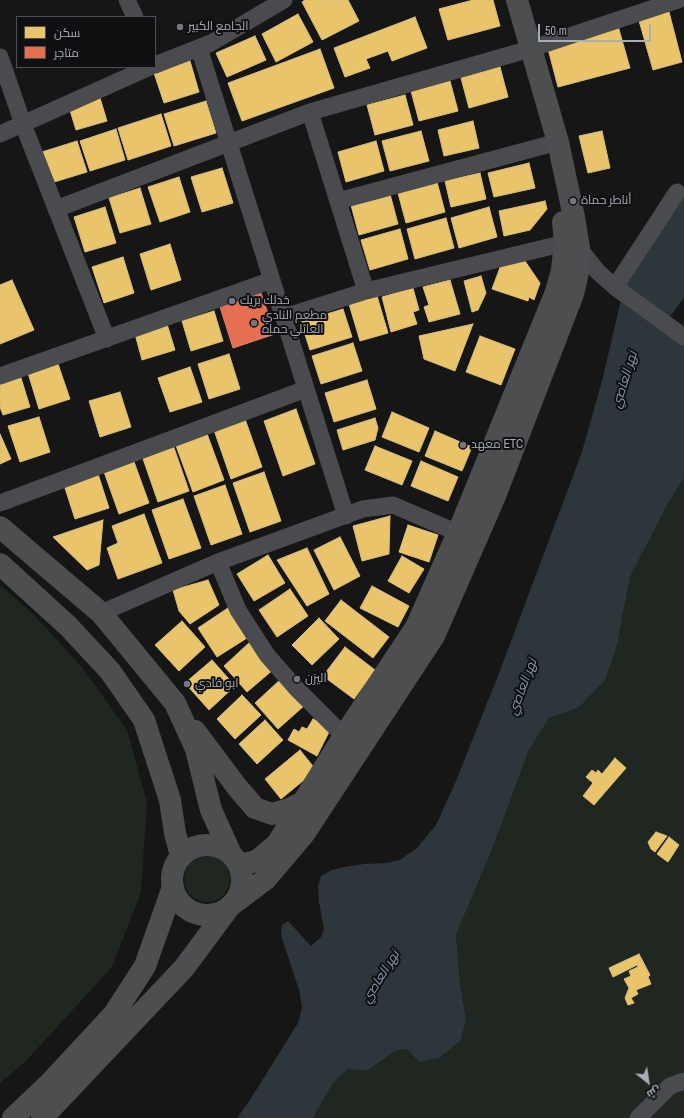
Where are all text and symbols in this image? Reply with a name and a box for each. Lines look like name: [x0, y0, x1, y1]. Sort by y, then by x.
legend: [16, 16, 156, 68]
scale bar: [540, 16, 653, 42]
place label: الجامع الكبير: [188, 20, 248, 34]
marker: الجامع الكبير: [175, 22, 185, 32]
text: 50 m: [545, 23, 567, 39]
text: سكن: [54, 25, 80, 41]
text: متاجر: [54, 45, 79, 61]
place label: أناطر حماة: [581, 194, 632, 208]
marker: أناطر حماة: [568, 196, 578, 206]
place label: خدلك بريك: [240, 294, 290, 308]
marker: خدلك بريك: [227, 296, 237, 306]
place label: مطعم النادي العائلي حماه: [262, 309, 327, 337]
marker: مطعم النادي العائلي حماه: [249, 318, 259, 328]
water label: نهر العاصي: [609, 350, 641, 410]
place label: معهد ETC: [471, 438, 523, 452]
marker: معهد ETC: [458, 440, 468, 450]
water label: نهر العاصي: [505, 657, 541, 717]
place label: اليزن: [305, 672, 327, 686]
marker: اليزن: [292, 674, 302, 684]
place label: ابو فادي: [195, 677, 238, 691]
marker: ابو فادي: [182, 679, 192, 689]
water label: نهر العاصي: [359, 948, 403, 1006]
north arrow: [628, 1062, 668, 1102]
text: ش: [644, 1083, 664, 1102]

